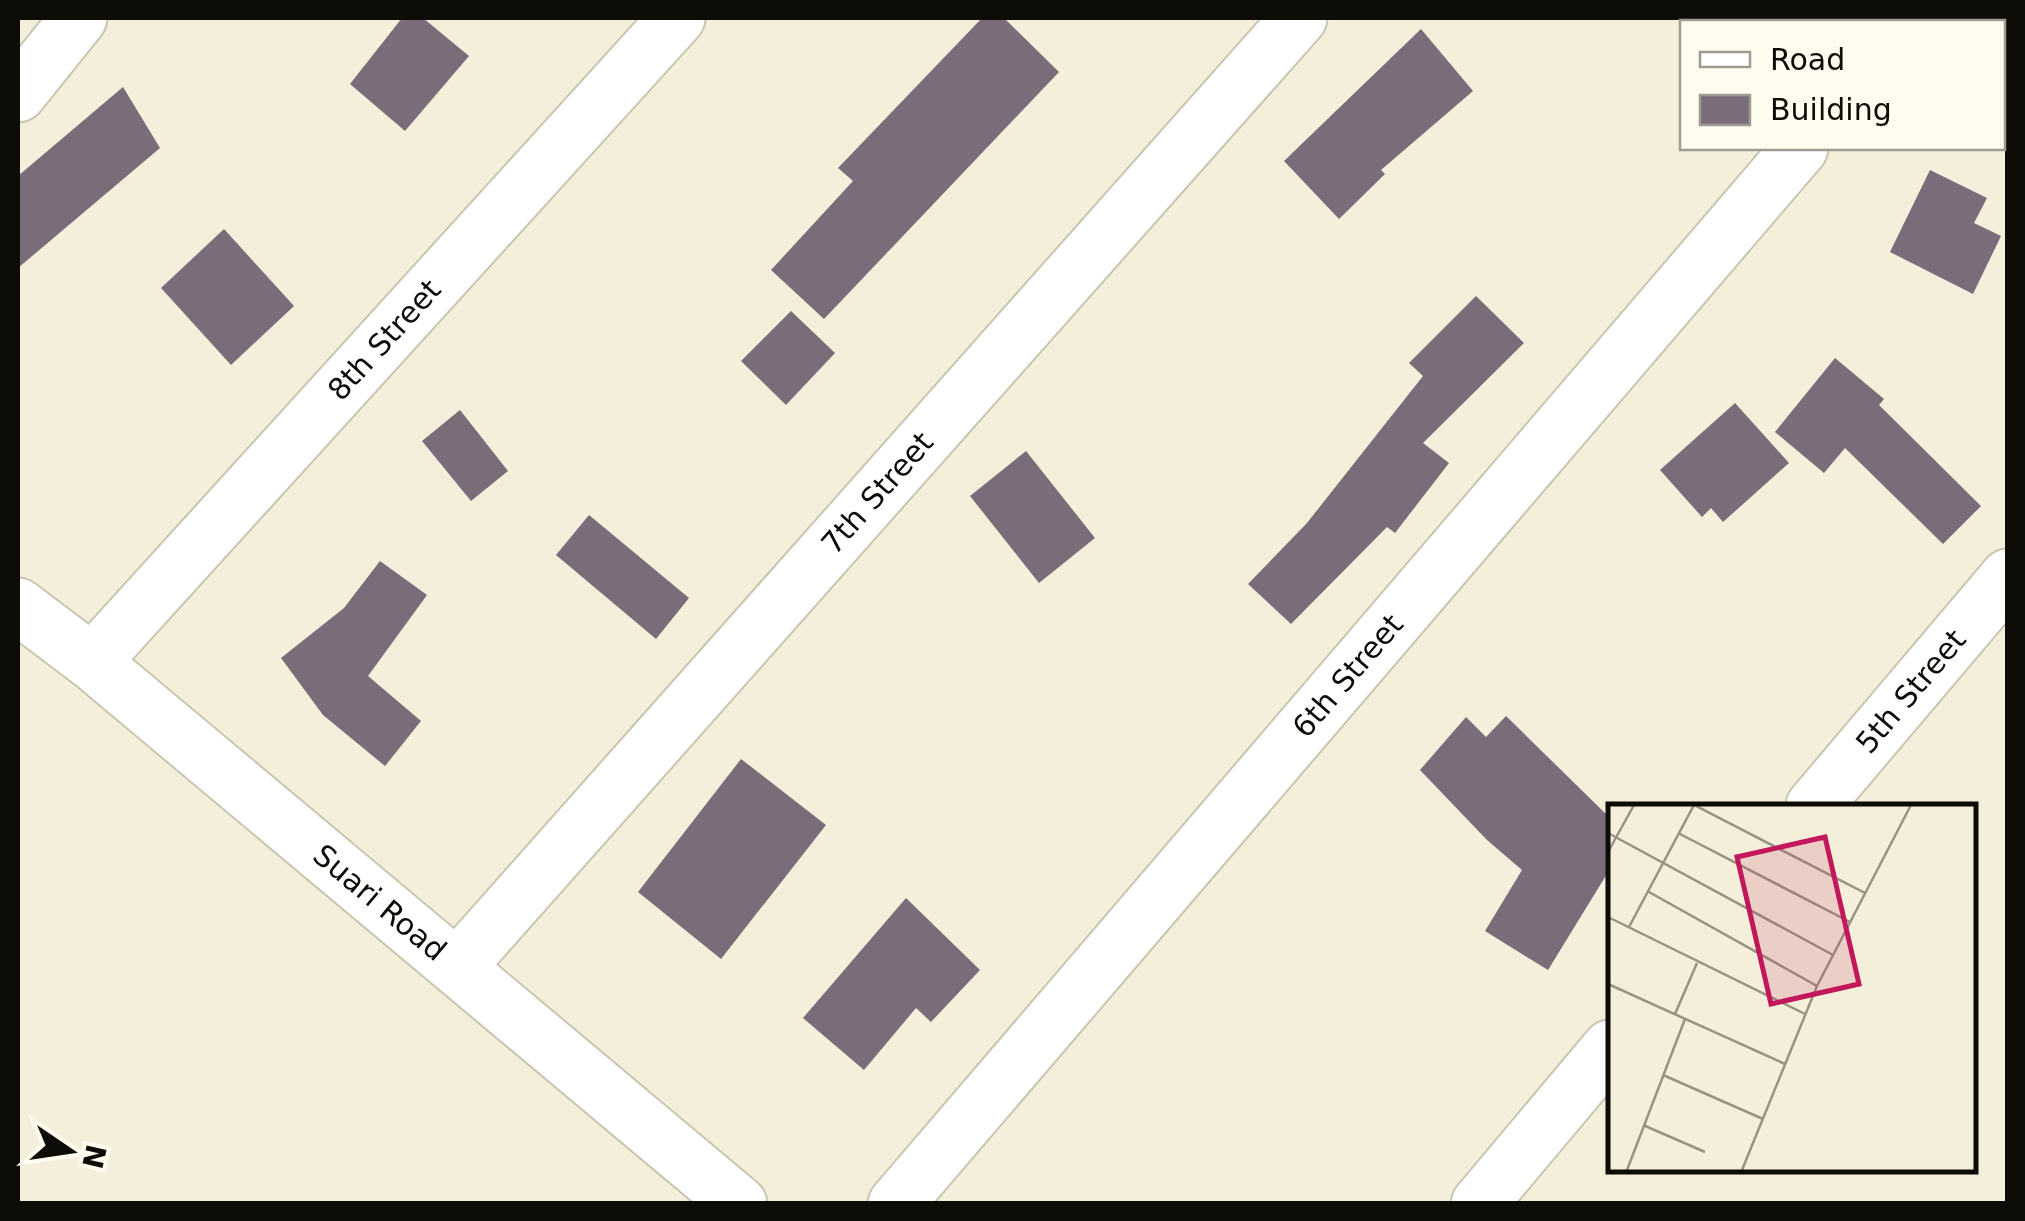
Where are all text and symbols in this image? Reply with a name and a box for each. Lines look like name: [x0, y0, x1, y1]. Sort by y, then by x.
legend: [1680, 20, 2005, 150]
text: Road: [1770, 42, 1845, 77]
text: Building: [1770, 92, 1892, 127]
street label: 8th Street: [321, 272, 448, 407]
street label: 7th Street: [814, 425, 940, 561]
street label: 6th Street: [1285, 607, 1410, 744]
street label: 5th Street: [1849, 622, 1973, 760]
inset map: [1608, 804, 1975, 1171]
street label: Suari Road: [307, 837, 453, 968]
north arrow: [20, 1101, 120, 1201]
text: N: [75, 1141, 113, 1172]

